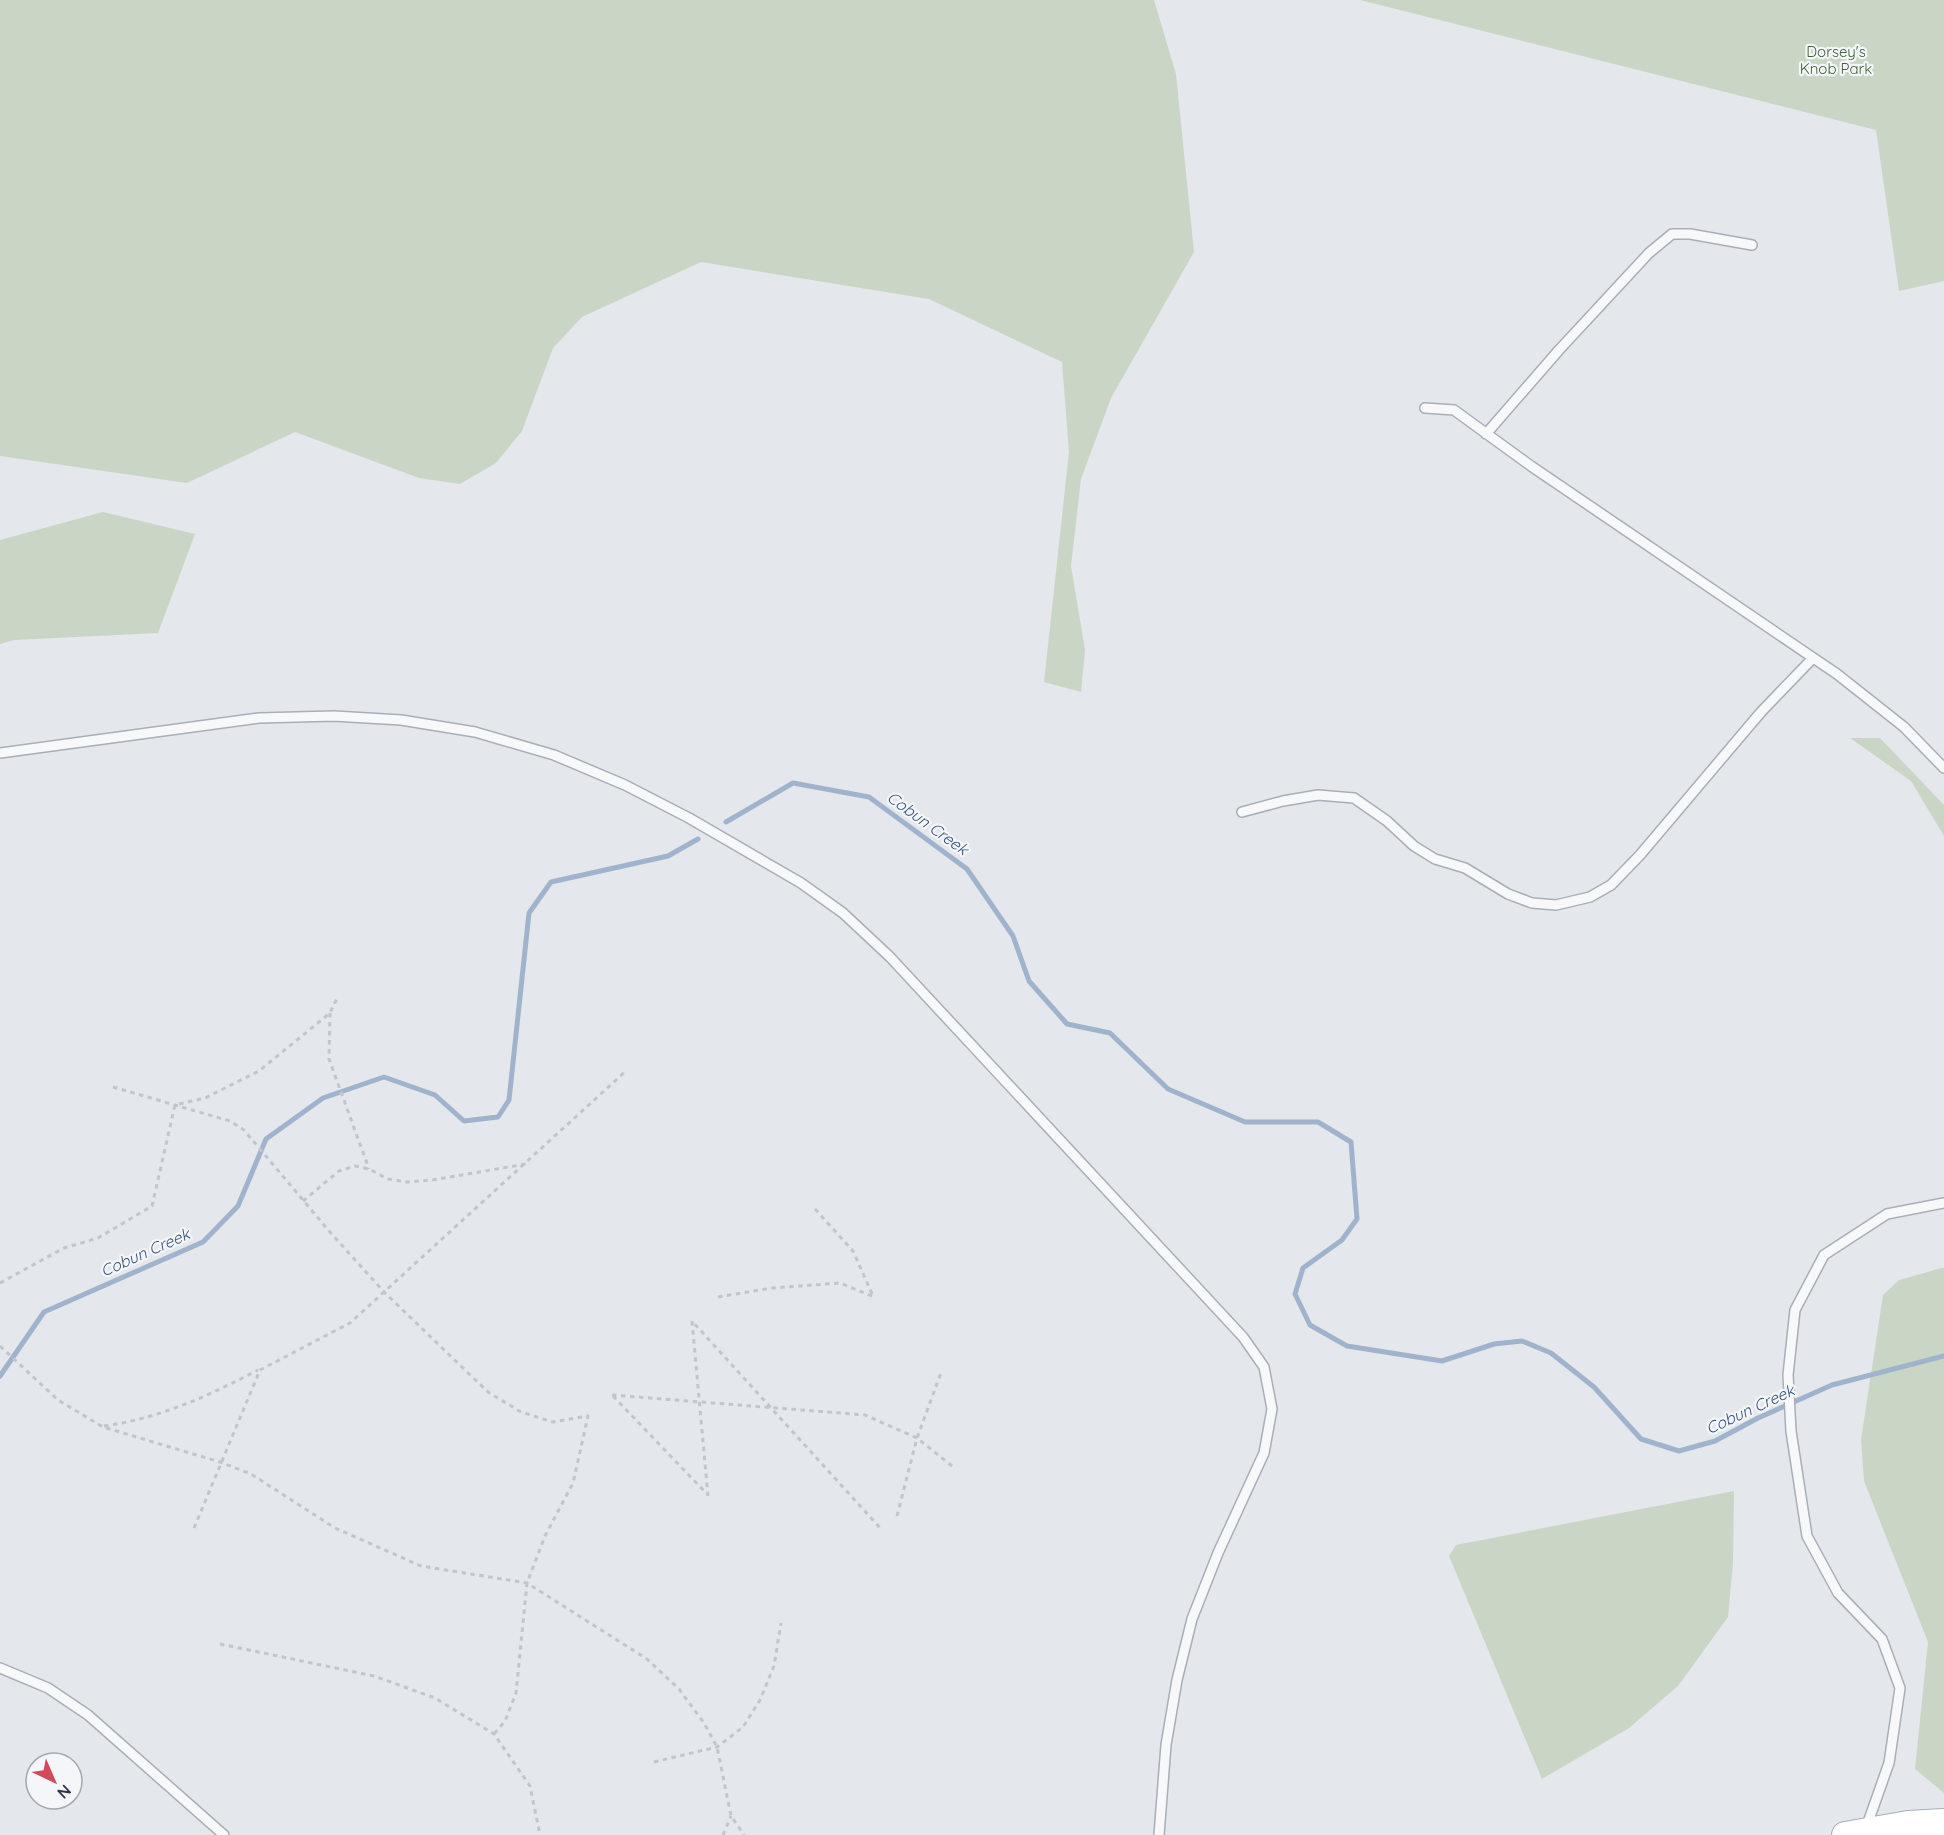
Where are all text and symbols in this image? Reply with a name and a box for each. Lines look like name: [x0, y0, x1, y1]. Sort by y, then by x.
park label: Dorsey's Knob Park: [1800, 42, 1872, 78]
water label: Cobun Creek: [884, 787, 974, 860]
water label: Cobun Creek: [97, 1223, 194, 1281]
water label: Cobun Creek: [1703, 1379, 1799, 1438]
north arrow: [24, 1751, 84, 1811]
text: N: [53, 1781, 76, 1803]

